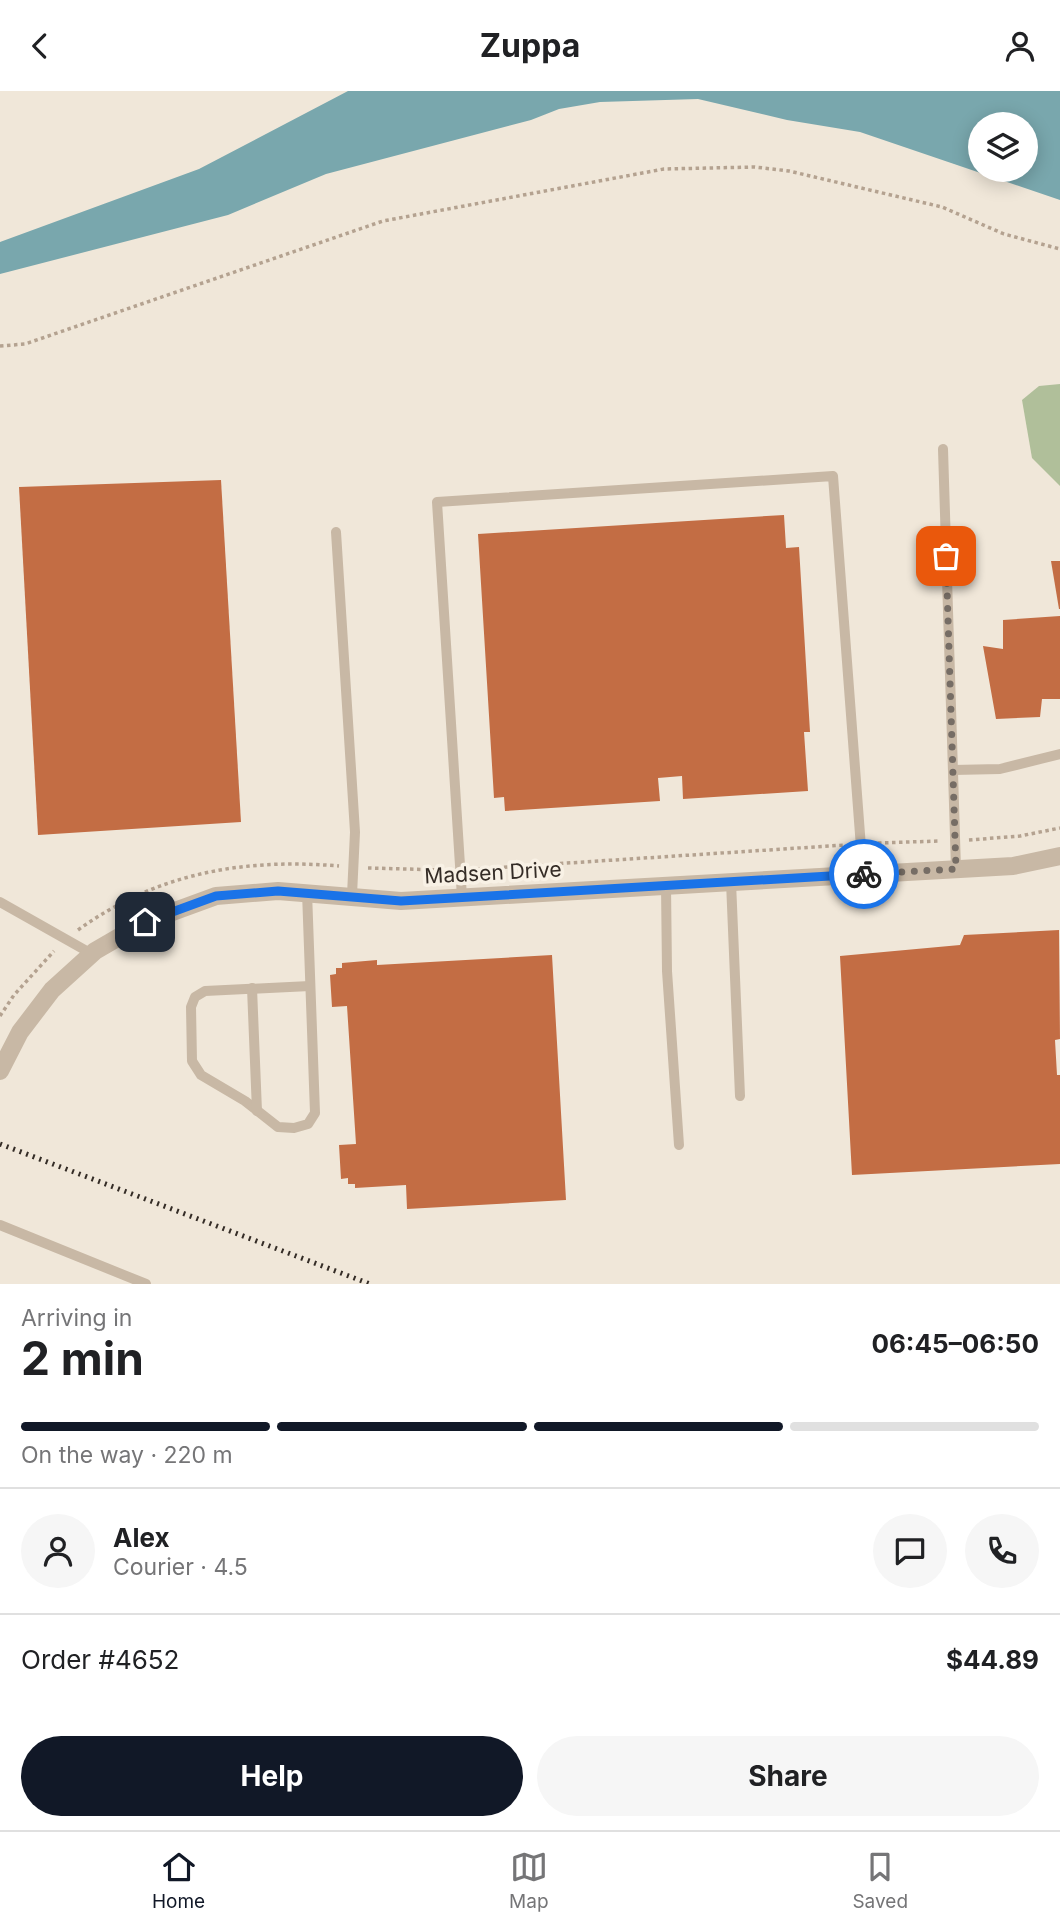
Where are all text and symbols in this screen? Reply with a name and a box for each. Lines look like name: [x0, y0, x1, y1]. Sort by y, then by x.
text: Zuppa: [480, 26, 580, 65]
icon: back: [21, 27, 59, 65]
icon: person: [1001, 27, 1039, 65]
map controls: [968, 112, 1038, 182]
button: layers: [968, 112, 1038, 182]
pin: [916, 526, 976, 586]
icon: bag: [927, 537, 965, 575]
courier: [829, 839, 899, 909]
icon: bike: [845, 855, 883, 893]
street label: Madsen Drive: [424, 856, 562, 889]
pin: [115, 892, 175, 952]
icon: home: [126, 903, 164, 941]
text: Arriving in: [21, 1304, 132, 1332]
text: 06:45–06:50: [871, 1328, 1039, 1359]
text: 2 min: [21, 1330, 144, 1386]
text: On the way · 220 m: [21, 1441, 233, 1469]
button: person: [21, 1514, 95, 1588]
button: chat: [873, 1514, 947, 1588]
button: phone: [965, 1514, 1039, 1588]
text: Alex: [113, 1522, 170, 1553]
text: Courier · 4.5: [113, 1553, 248, 1581]
text: Order #4652: [21, 1644, 179, 1675]
text: $44.89: [946, 1644, 1039, 1675]
button: Help: [21, 1736, 523, 1816]
button: Share: [537, 1736, 1039, 1816]
tab: Home: [152, 1848, 205, 1913]
tab: Map: [509, 1848, 549, 1913]
tab: Saved: [852, 1848, 908, 1913]

